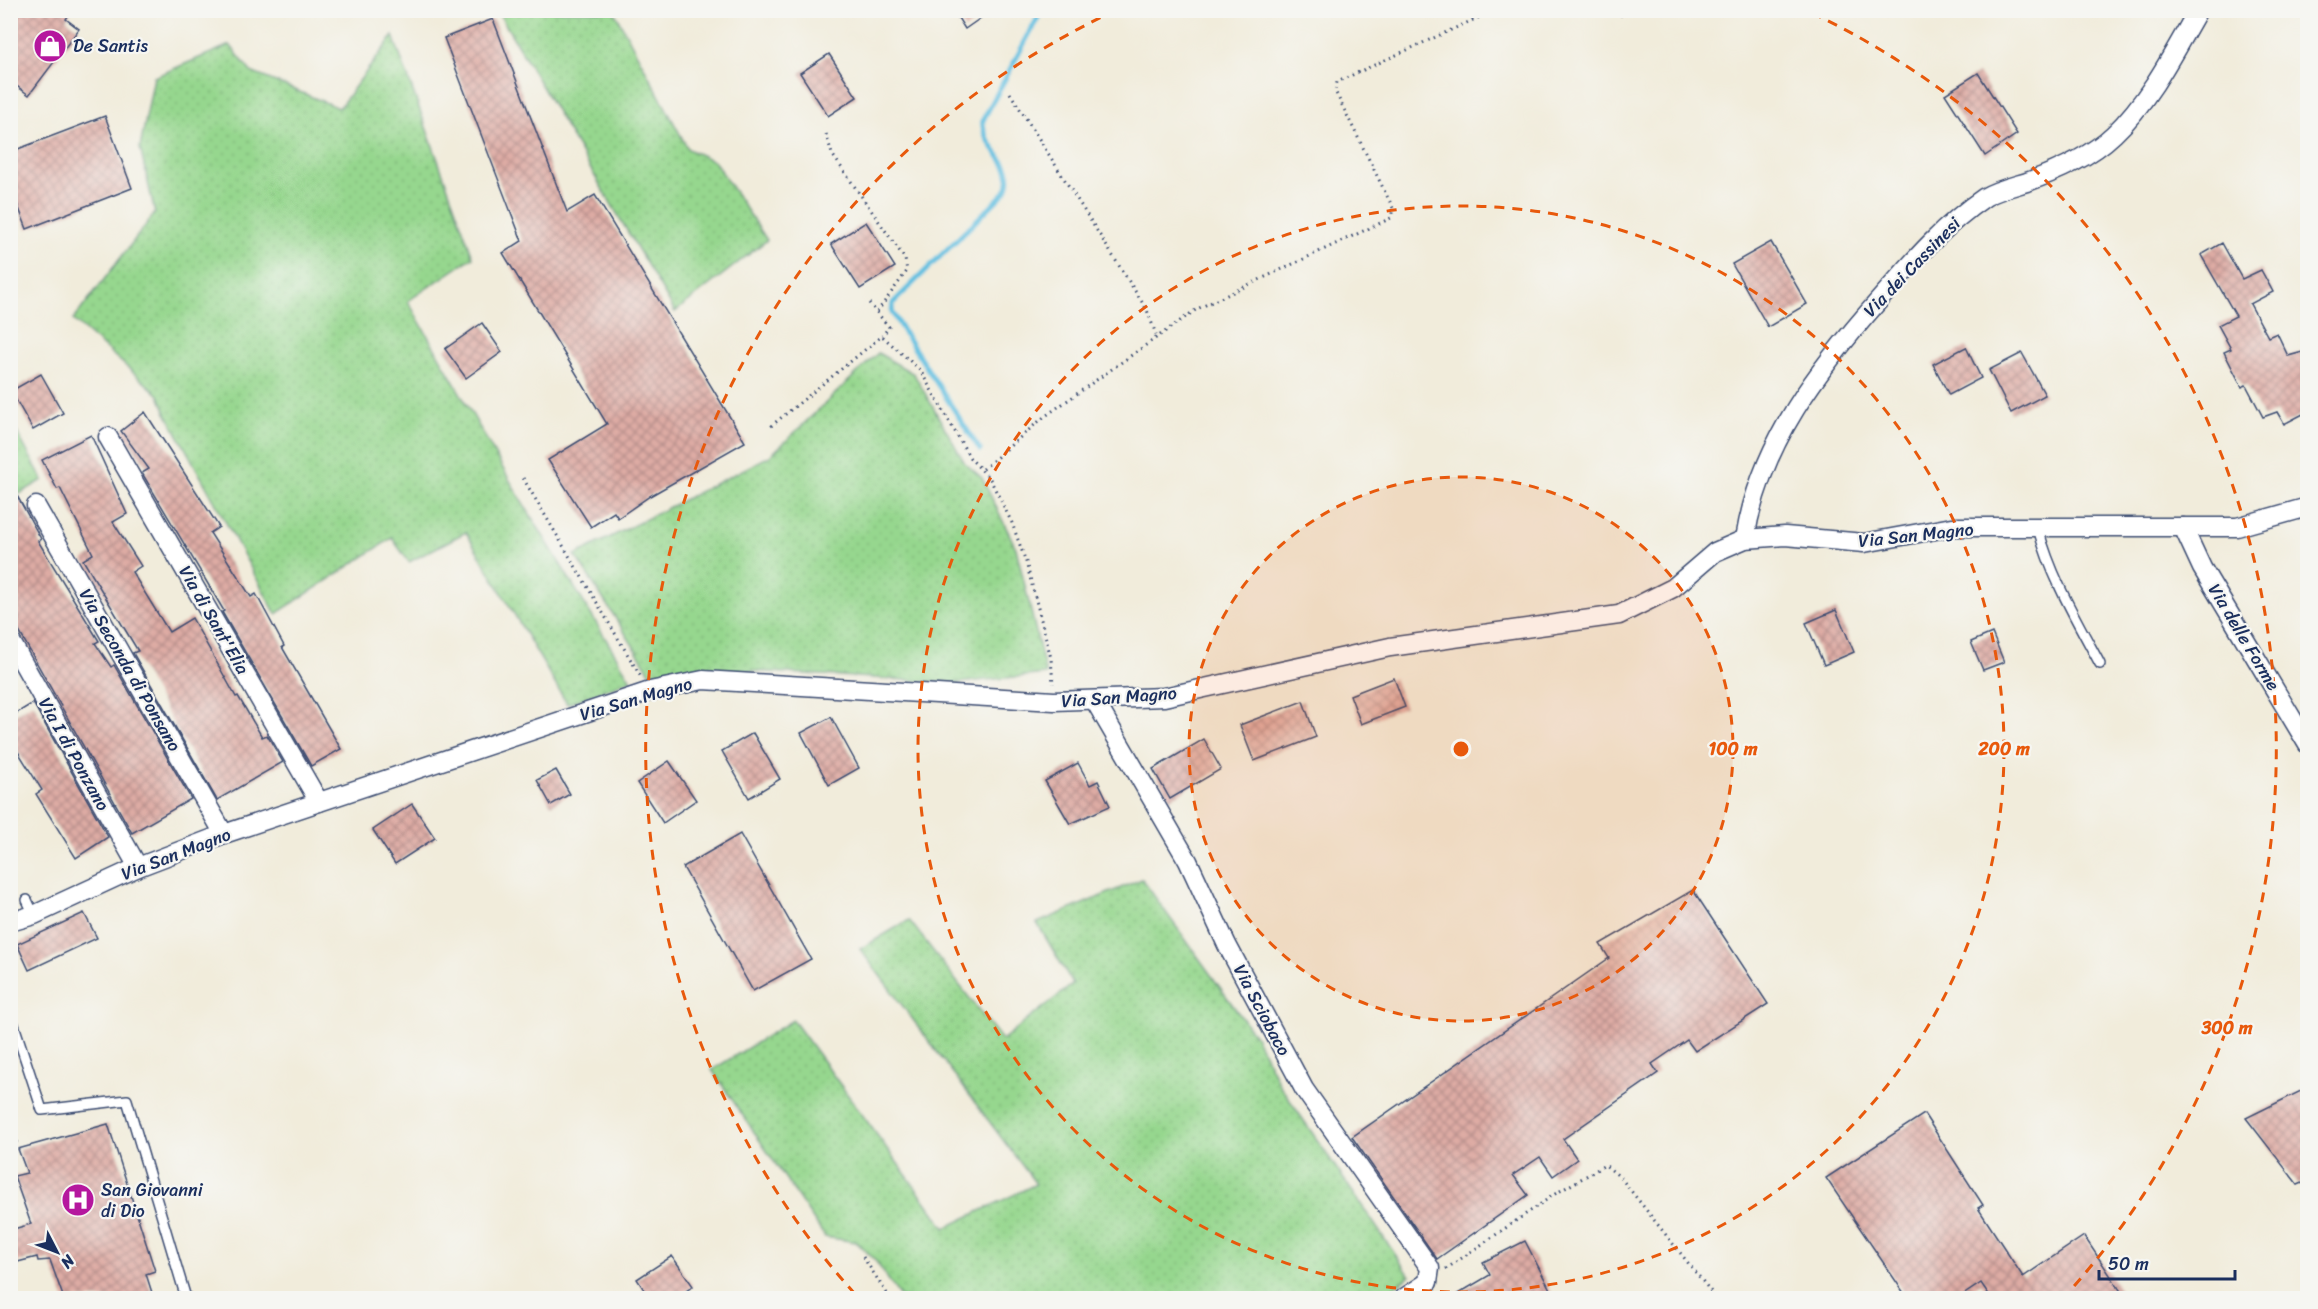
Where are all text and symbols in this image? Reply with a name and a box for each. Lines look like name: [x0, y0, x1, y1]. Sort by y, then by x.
shop icon: De Santis: [32, 28, 68, 64]
place label: De Santis: [73, 30, 149, 62]
street label: Via dei Cassinesi: [1855, 208, 1969, 325]
street label: Via San Magno: [1857, 513, 1975, 557]
street label: Via di Sant'Elia: [170, 559, 258, 681]
street label: Via delle Forme: [2199, 577, 2289, 697]
street label: Via Seconda di Ponsano: [70, 582, 190, 758]
street label: Via San Magno: [576, 668, 696, 730]
street label: Via San Magno: [1060, 677, 1178, 717]
street label: Via I di Ponzano: [29, 691, 119, 817]
text: 100 m: [1709, 733, 1758, 765]
text: 200 m: [1977, 733, 2030, 765]
centre of rings: [1451, 739, 1471, 759]
street label: Via San Magno: [116, 818, 236, 890]
street label: Via Sciobaco: [1224, 958, 1300, 1062]
text: 300 m: [2200, 1012, 2253, 1044]
place label: San Giovanni di Dio: [101, 1174, 204, 1227]
hospital icon: San Giovanni di Dio: [60, 1182, 96, 1218]
north arrow: [27, 1222, 87, 1282]
scale bar: [2099, 1243, 2236, 1281]
text: N: [53, 1247, 83, 1276]
text: 50 m: [2108, 1248, 2149, 1280]

